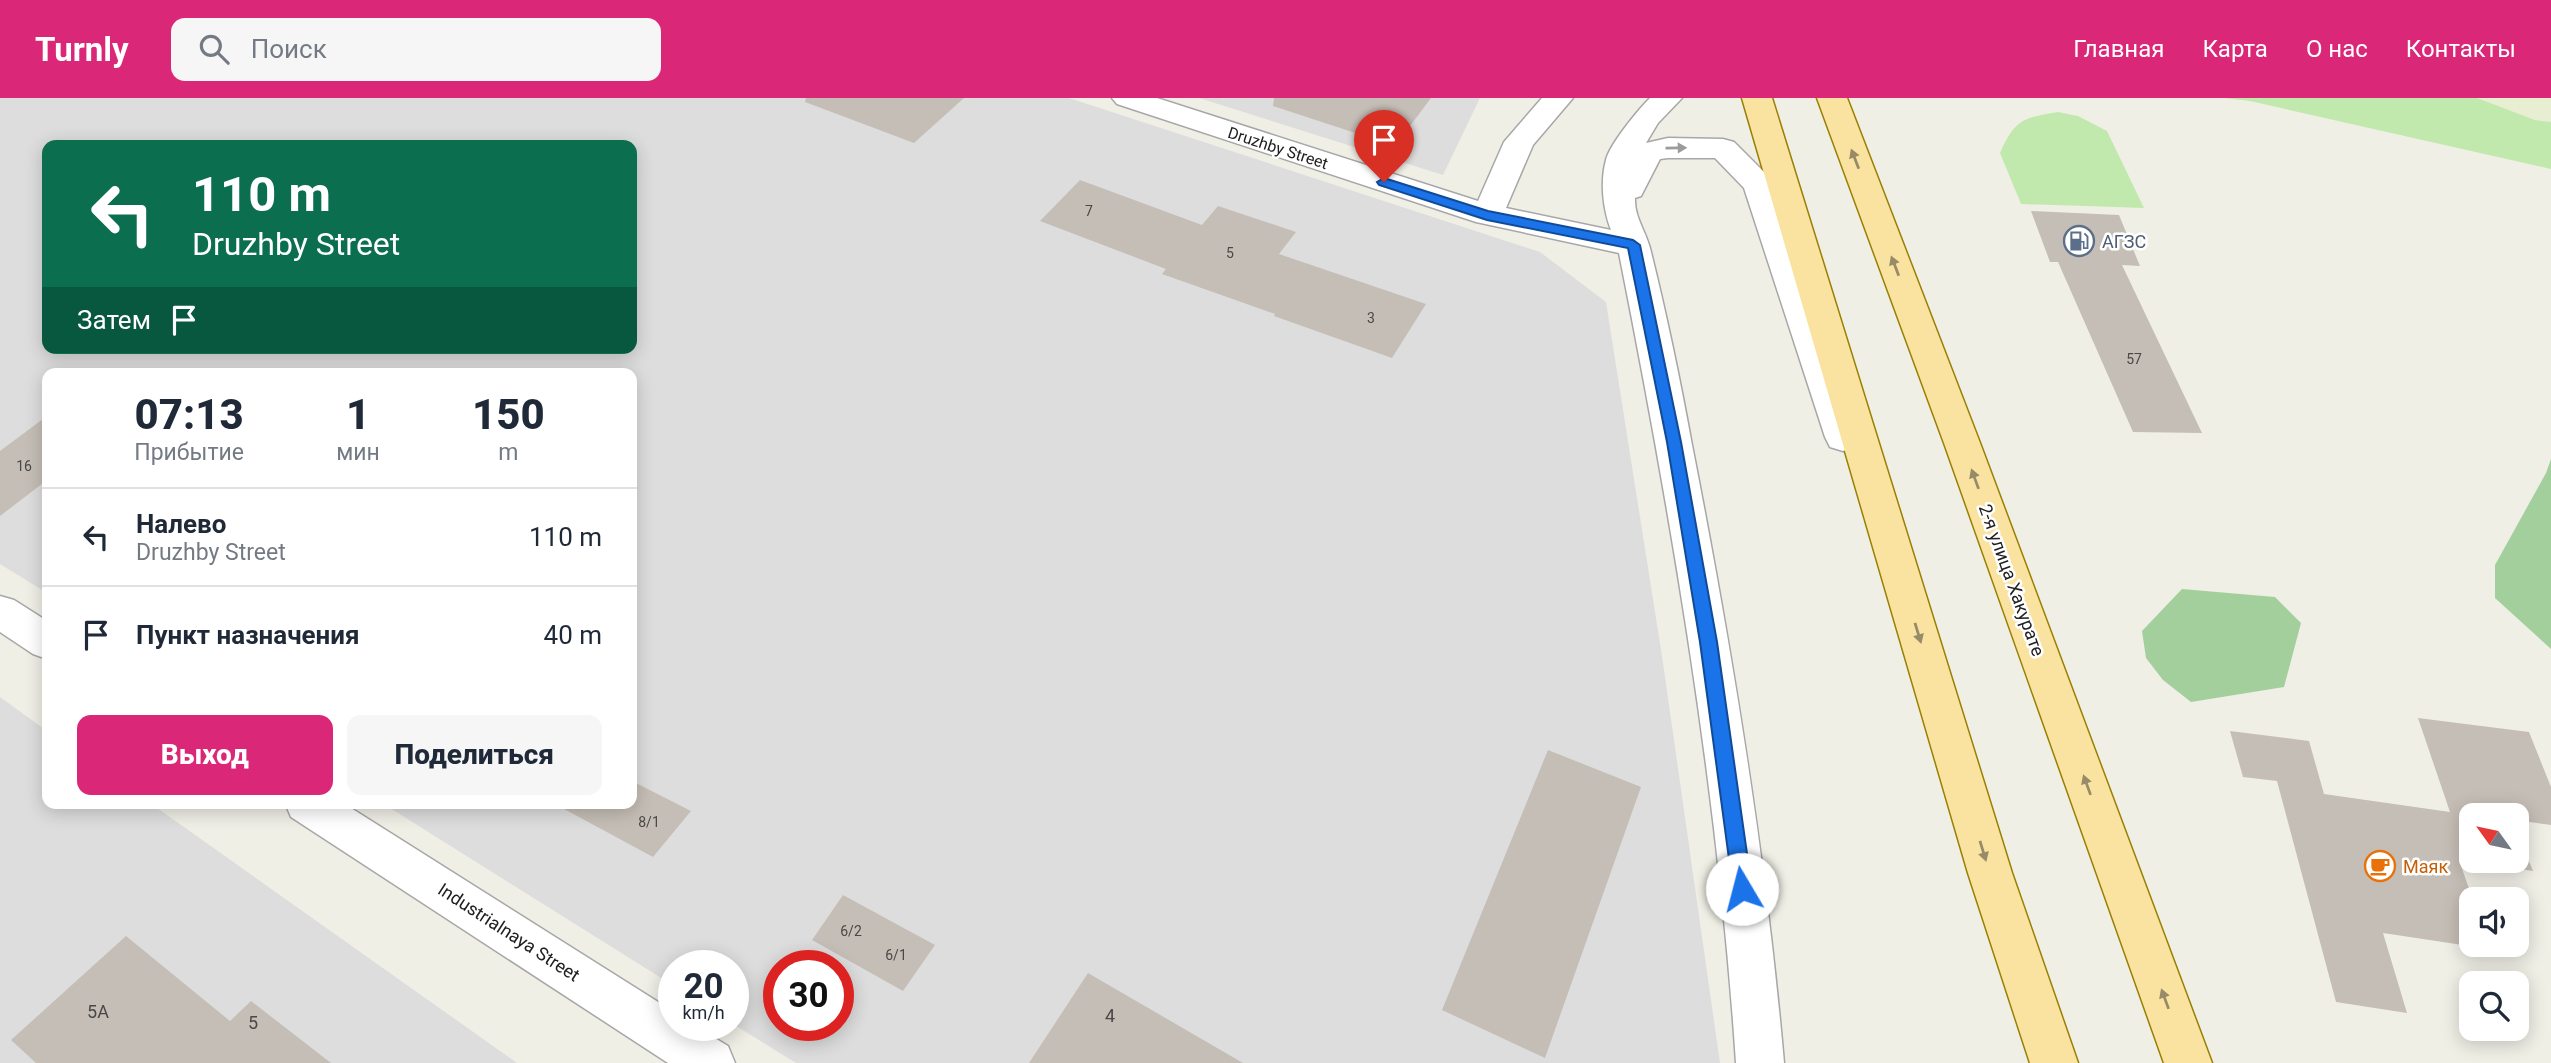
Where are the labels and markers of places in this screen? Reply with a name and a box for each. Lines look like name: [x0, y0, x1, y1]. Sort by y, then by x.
pin: [1354, 110, 1414, 182]
fuel station icon: АГЗС: [2062, 224, 2096, 258]
place label: АГЗС: [2102, 231, 2146, 252]
cafe icon: Маяк: [2363, 849, 2397, 883]
place label: Маяк: [2403, 856, 2448, 877]

